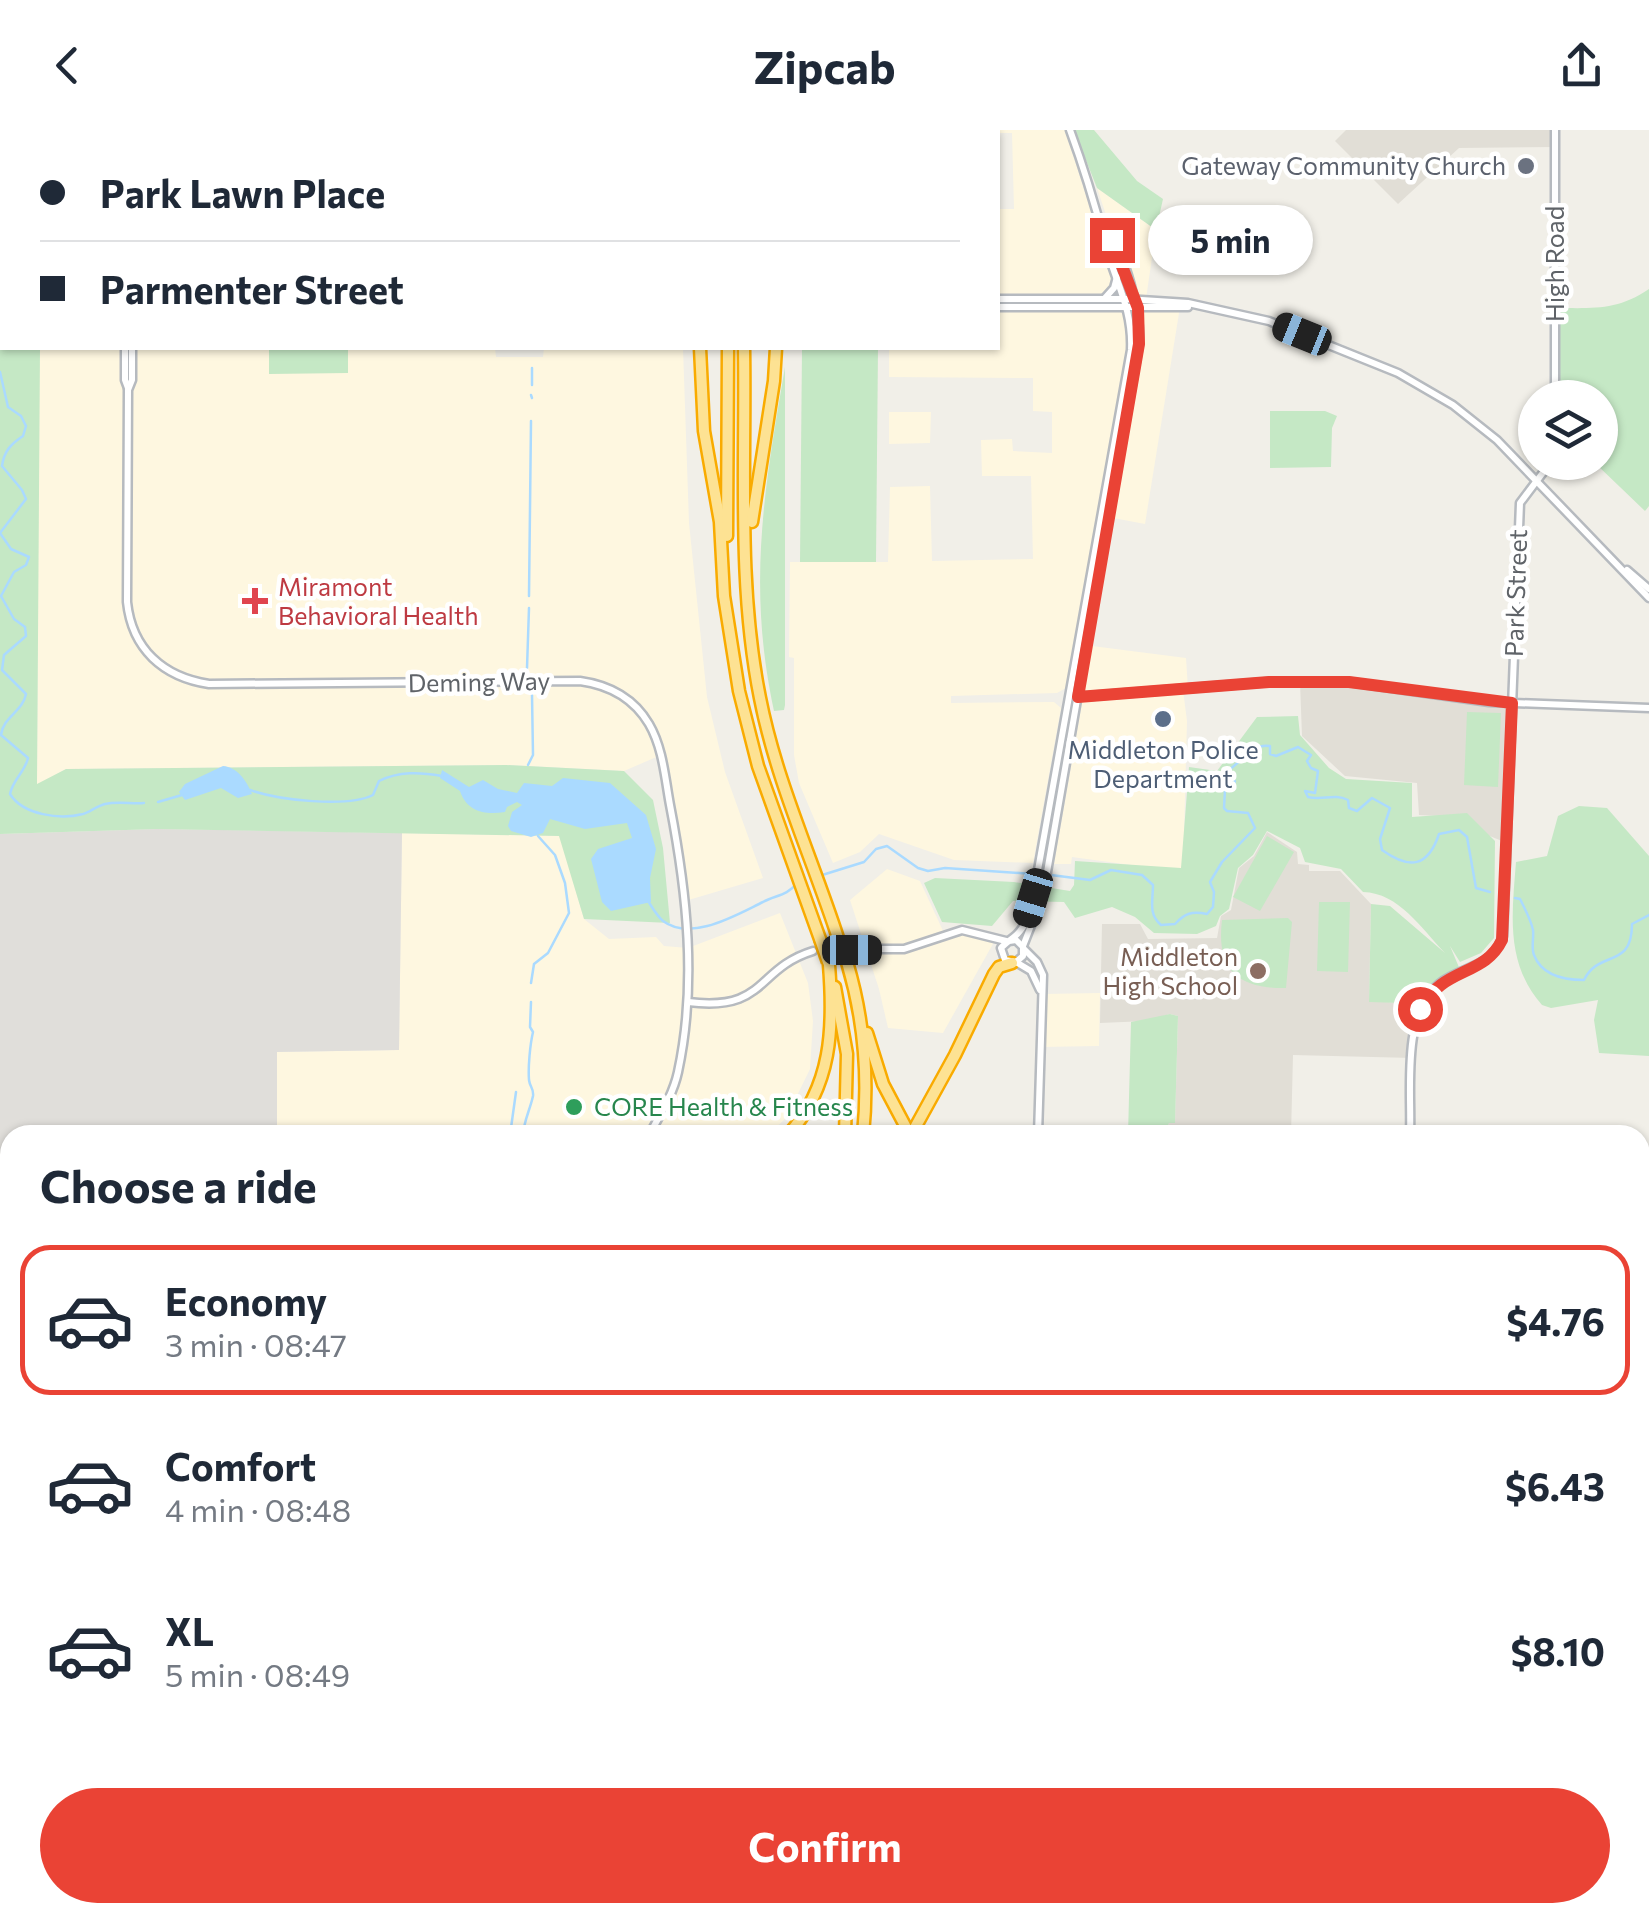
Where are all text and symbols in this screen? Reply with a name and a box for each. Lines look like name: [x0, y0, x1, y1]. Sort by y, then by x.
icon: back: [40, 38, 95, 93]
text: Zipcab: [753, 38, 896, 93]
icon: share: [1554, 38, 1609, 93]
place label: Gateway Community Church: [1181, 150, 1506, 180]
marker: Gateway Community Church: [1515, 155, 1537, 177]
text: Park Lawn Place: [100, 169, 385, 216]
callout: 5 min: [1147, 205, 1312, 275]
street label: High Road: [1539, 206, 1569, 322]
route end: [1090, 218, 1135, 263]
text: 5 min: [1190, 220, 1271, 260]
text: Parmenter Street: [100, 265, 404, 312]
car: [1269, 309, 1335, 359]
map controls: [1518, 380, 1618, 480]
button: layers: [1518, 380, 1618, 480]
street label: Park Street: [1498, 529, 1532, 657]
place label: Miramont Behavioral Health: [278, 571, 479, 630]
marker: Miramont Behavioral Health: [242, 588, 268, 614]
street label: Deming Way: [408, 665, 550, 697]
marker: Middleton Police Department: [1152, 708, 1174, 730]
place label: Middleton Police Department: [1067, 734, 1259, 793]
car: [1010, 865, 1056, 931]
car: [822, 935, 882, 965]
place label: Middleton High School: [1103, 941, 1238, 1000]
marker: Middleton High School: [1247, 960, 1269, 982]
route start: [1398, 987, 1443, 1032]
place label: CORE Health & Fitness: [594, 1091, 853, 1121]
marker: CORE Health & Fitness: [563, 1096, 585, 1118]
text: Choose a ride: [40, 1157, 317, 1212]
icon: car: [45, 1275, 135, 1365]
text: Economy: [165, 1277, 327, 1324]
text: $4.76: [1506, 1297, 1605, 1344]
text: 3 min · 08:47: [165, 1324, 347, 1364]
icon: car: [45, 1440, 135, 1530]
text: Comfort: [165, 1442, 316, 1489]
text: $6.43: [1505, 1462, 1605, 1509]
text: 4 min · 08:48: [165, 1489, 351, 1529]
icon: car: [45, 1605, 135, 1695]
text: XL: [165, 1607, 214, 1654]
text: $8.10: [1510, 1627, 1605, 1674]
text: 5 min · 08:49: [165, 1654, 350, 1694]
button: Confirm: [40, 1788, 1610, 1903]

